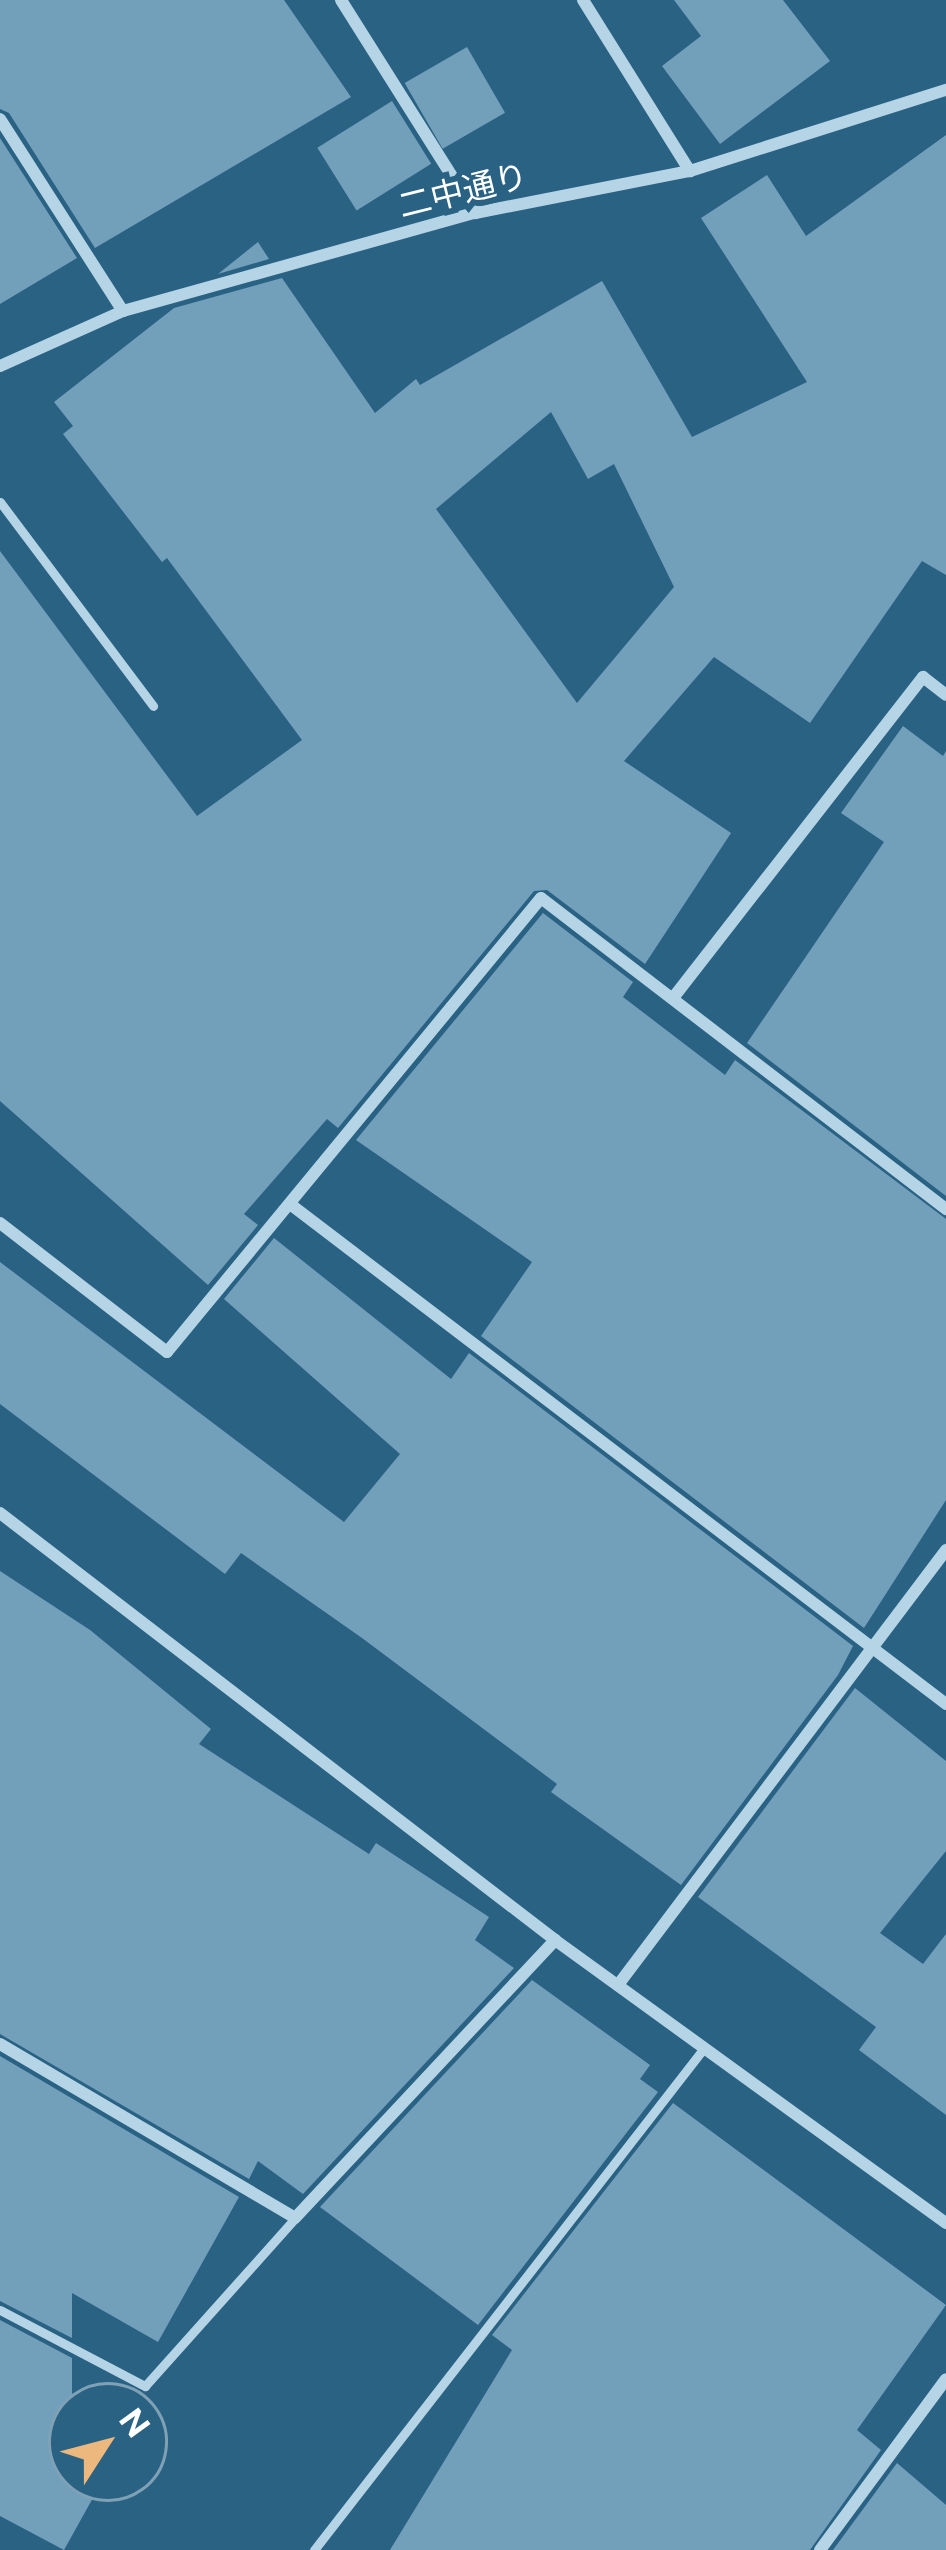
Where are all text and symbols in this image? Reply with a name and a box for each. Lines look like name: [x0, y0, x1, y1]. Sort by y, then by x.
street label: 二中通り: [394, 156, 532, 226]
north arrow: [48, 2382, 168, 2502]
text: N: [112, 2401, 158, 2444]

